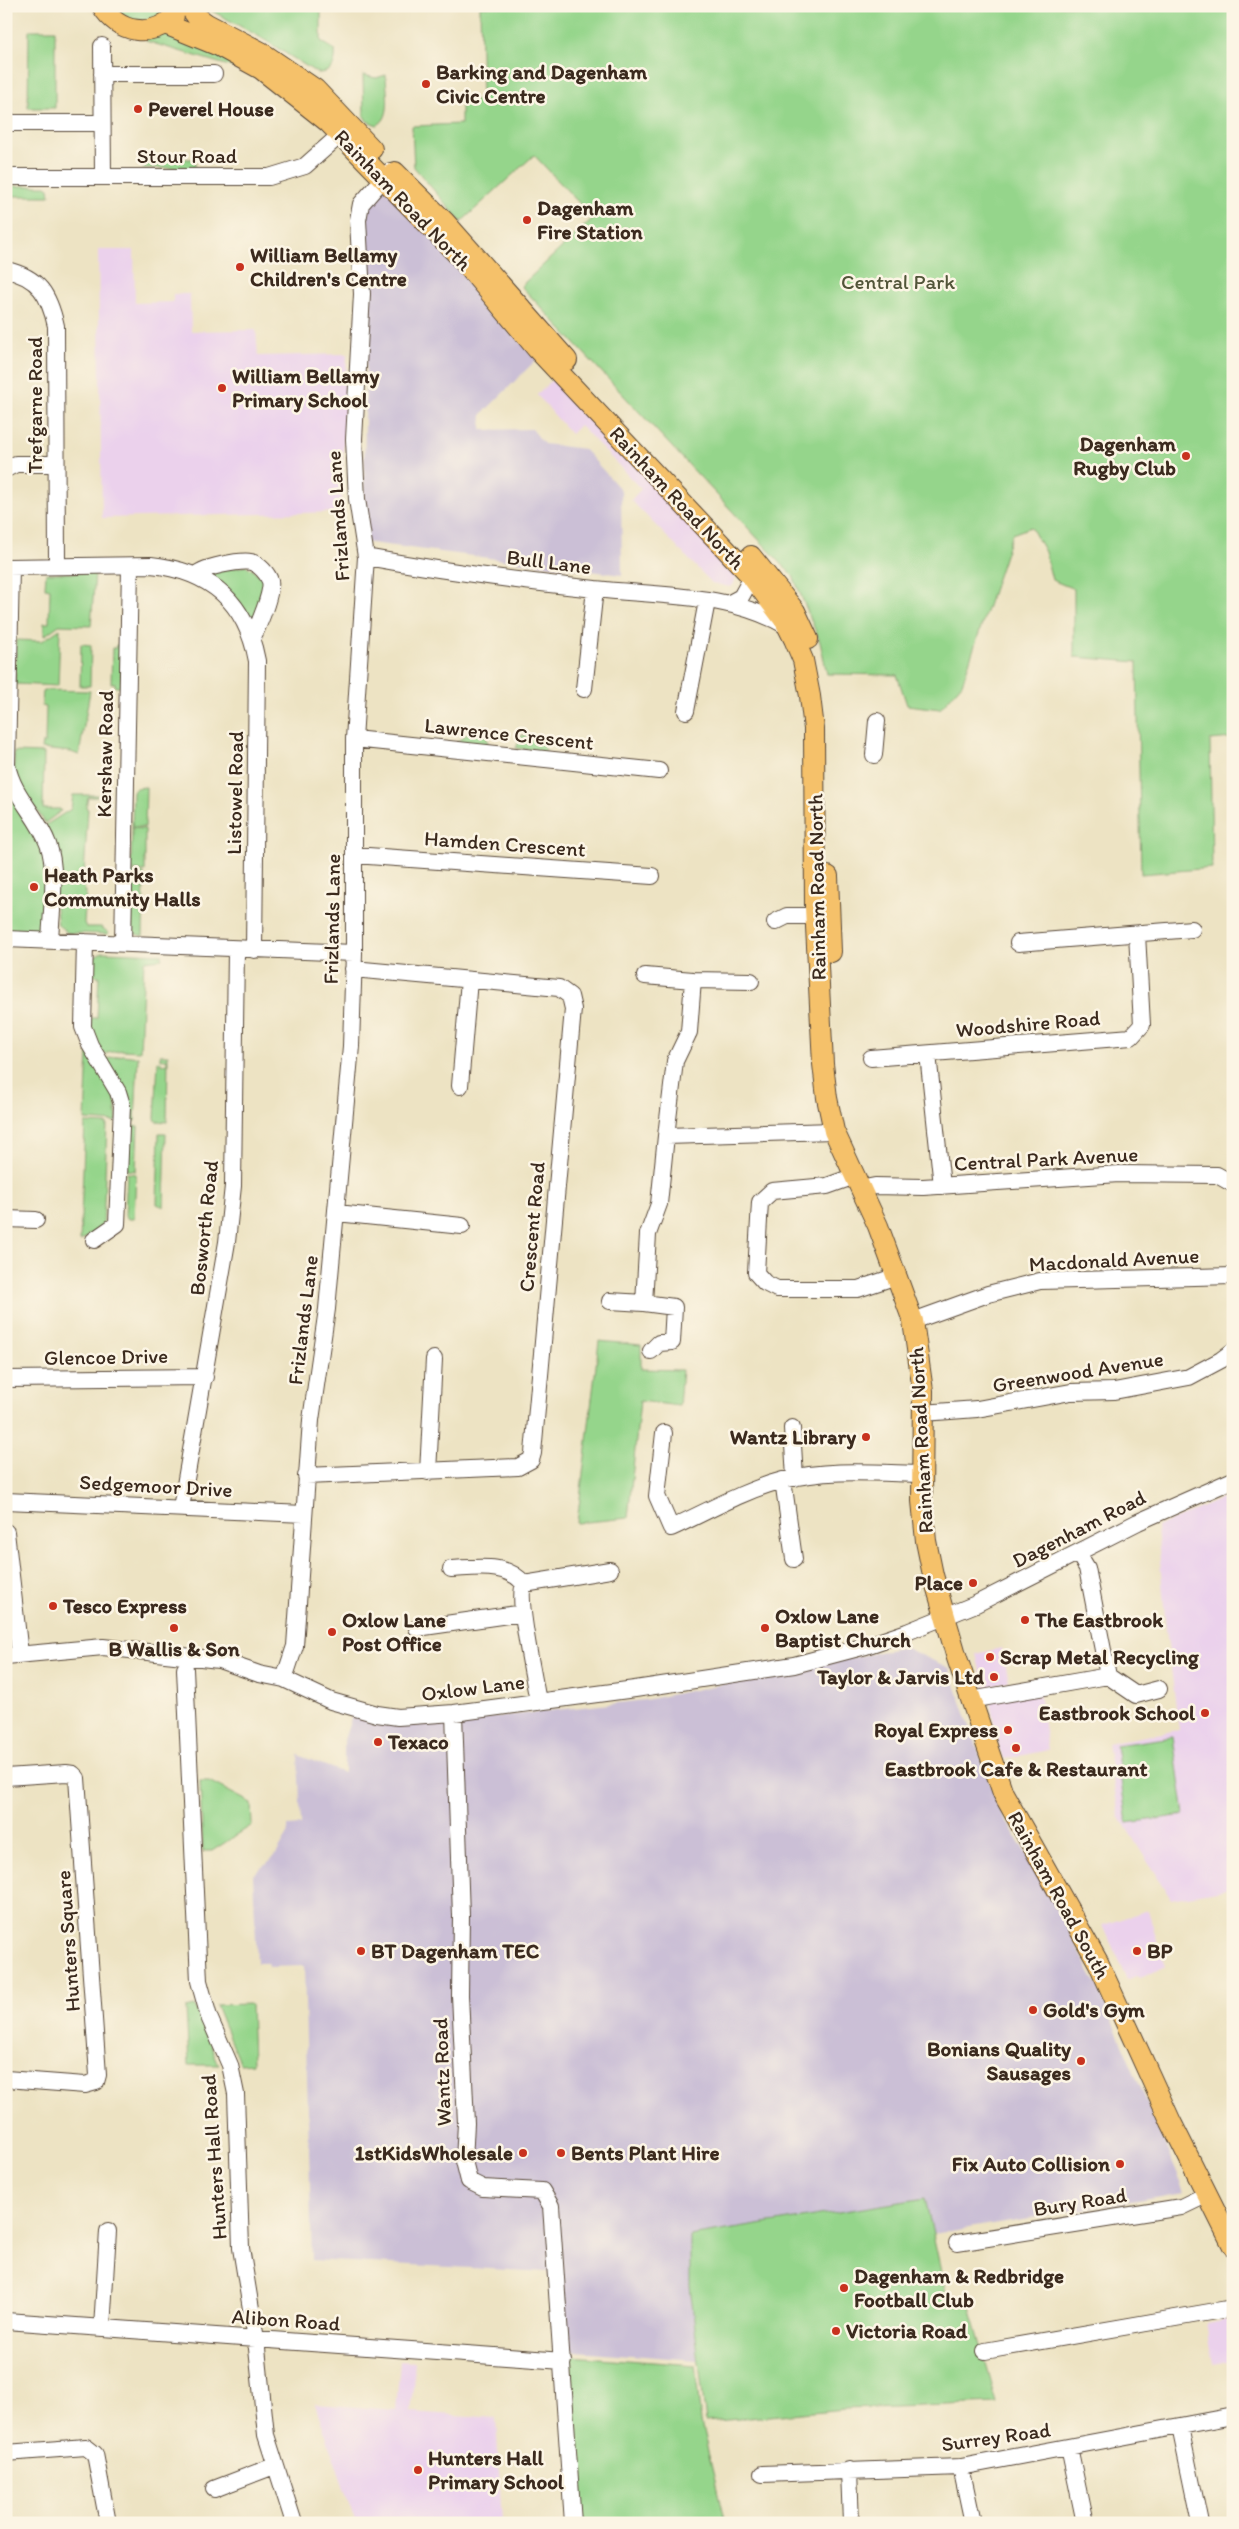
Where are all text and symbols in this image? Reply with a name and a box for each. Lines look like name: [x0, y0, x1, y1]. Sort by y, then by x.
place label: Barking and Dagenham Civic Centre: [436, 59, 647, 108]
marker: Barking and Dagenham Civic Centre: [420, 78, 432, 90]
place label: Peverel House: [148, 96, 274, 121]
marker: Peverel House: [132, 103, 144, 115]
street label: Rainham Road North: [329, 124, 478, 276]
street label: Stour Road: [137, 143, 238, 168]
place label: Dagenham Fire Station: [537, 195, 643, 244]
marker: Dagenham Fire Station: [521, 214, 533, 226]
place label: William Bellamy Children's Centre: [250, 242, 407, 291]
marker: William Bellamy Children's Centre: [234, 261, 246, 273]
park label: Central Park: [841, 269, 955, 294]
street label: Trefgarne Road: [22, 336, 47, 474]
place label: William Bellamy Primary School: [232, 363, 379, 413]
marker: William Bellamy Primary School: [216, 382, 228, 394]
street label: Rainham Road North: [605, 421, 751, 575]
place label: Dagenham Rugby Club: [1073, 431, 1176, 481]
street label: Frizlands Lane: [320, 450, 355, 582]
marker: Dagenham Rugby Club: [1180, 450, 1192, 462]
street label: Bull Lane: [505, 544, 593, 579]
street label: Kershaw Road: [91, 690, 118, 818]
street label: Lawrence Crescent: [423, 712, 595, 755]
street label: Listowel Road: [221, 731, 248, 855]
street label: Rainham Road North: [802, 793, 831, 981]
street label: Hamden Crescent: [424, 825, 587, 862]
street label: Frizlands Lane: [318, 853, 345, 985]
place label: Heath Parks Community Halls: [44, 862, 201, 912]
marker: Heath Parks Community Halls: [28, 881, 40, 893]
street label: Woodshire Road: [955, 1005, 1101, 1042]
street label: Central Park Avenue: [953, 1141, 1139, 1176]
street label: Bosworth Road: [184, 1158, 223, 1297]
street label: Crescent Road: [513, 1160, 550, 1293]
street label: Macdonald Avenue: [1028, 1243, 1200, 1276]
street label: Frizlands Lane: [282, 1254, 323, 1386]
street label: Glencoe Drive: [44, 1343, 168, 1370]
street label: Rainham Road North: [903, 1345, 938, 1534]
street label: Greenwood Avenue: [991, 1346, 1165, 1397]
place label: Wantz Library: [730, 1424, 856, 1450]
marker: Wantz Library: [860, 1431, 872, 1443]
street label: Sedgemoor Drive: [79, 1469, 233, 1502]
street label: Dagenham Road: [1008, 1484, 1150, 1573]
place label: Place: [915, 1570, 963, 1595]
marker: Place: [967, 1577, 979, 1589]
place label: Tesco Express: [62, 1593, 187, 1619]
marker: Tesco Express: [47, 1600, 59, 1612]
place label: Oxlow Lane Baptist Church: [775, 1603, 911, 1653]
place label: Oxlow Lane Post Office: [342, 1607, 446, 1656]
place label: The Eastbrook: [1034, 1607, 1164, 1632]
marker: The Eastbrook: [1019, 1614, 1031, 1626]
marker: B Wallis & Son: [168, 1622, 180, 1634]
marker: Oxlow Lane Baptist Church: [759, 1622, 771, 1634]
marker: Oxlow Lane Post Office: [326, 1626, 338, 1638]
place label: B Wallis & Son: [108, 1636, 240, 1661]
place label: Scrap Metal Recycling: [1000, 1644, 1199, 1670]
marker: Scrap Metal Recycling: [984, 1651, 996, 1663]
place label: Taylor & Jarvis Ltd: [816, 1664, 985, 1690]
street label: Oxlow Lane: [420, 1669, 526, 1706]
marker: Taylor & Jarvis Ltd: [988, 1671, 1000, 1683]
place label: Eastbrook School: [1039, 1700, 1196, 1725]
marker: Eastbrook School: [1199, 1707, 1211, 1719]
place label: Royal Express: [874, 1717, 998, 1743]
marker: Royal Express: [1002, 1724, 1014, 1736]
place label: Texaco: [387, 1729, 449, 1754]
marker: Texaco: [372, 1736, 384, 1748]
marker: Eastbrook Cafe & Restaurant: [1010, 1742, 1022, 1754]
place label: Eastbrook Cafe & Restaurant: [885, 1756, 1147, 1781]
street label: Rainham Road South: [1003, 1806, 1116, 1983]
street label: Hunters Square: [50, 1869, 85, 2013]
place label: BT Dagenham TEC: [371, 1938, 540, 1964]
place label: BP: [1147, 1938, 1173, 1963]
marker: BT Dagenham TEC: [355, 1945, 367, 1957]
marker: BP: [1131, 1945, 1143, 1957]
place label: Gold's Gym: [1043, 1997, 1146, 2023]
marker: Gold's Gym: [1027, 2004, 1039, 2016]
street label: Wantz Road: [427, 2017, 456, 2127]
place label: Bonians Quality Sausages: [927, 2036, 1072, 2086]
marker: Bonians Quality Sausages: [1075, 2055, 1087, 2067]
street label: Hunters Hall Road: [195, 2073, 232, 2241]
place label: 1stKidsWholesale: [355, 2140, 513, 2165]
place label: Bents Plant Hire: [571, 2140, 720, 2165]
marker: 1stKidsWholesale: [517, 2147, 529, 2159]
marker: Bents Plant Hire: [555, 2147, 567, 2159]
place label: Fix Auto Collision: [952, 2151, 1110, 2176]
marker: Fix Auto Collision: [1114, 2158, 1126, 2170]
street label: Bury Road: [1031, 2182, 1129, 2221]
place label: Dagenham & Redbridge Football Club: [854, 2263, 1064, 2312]
marker: Dagenham & Redbridge Football Club: [838, 2282, 850, 2294]
street label: Alibon Road: [231, 2303, 342, 2336]
place label: Victoria Road: [846, 2318, 968, 2343]
marker: Victoria Road: [830, 2325, 842, 2337]
street label: Surrey Road: [940, 2416, 1053, 2457]
place label: Hunters Hall Primary School: [428, 2445, 565, 2495]
marker: Hunters Hall Primary School: [412, 2464, 424, 2476]

